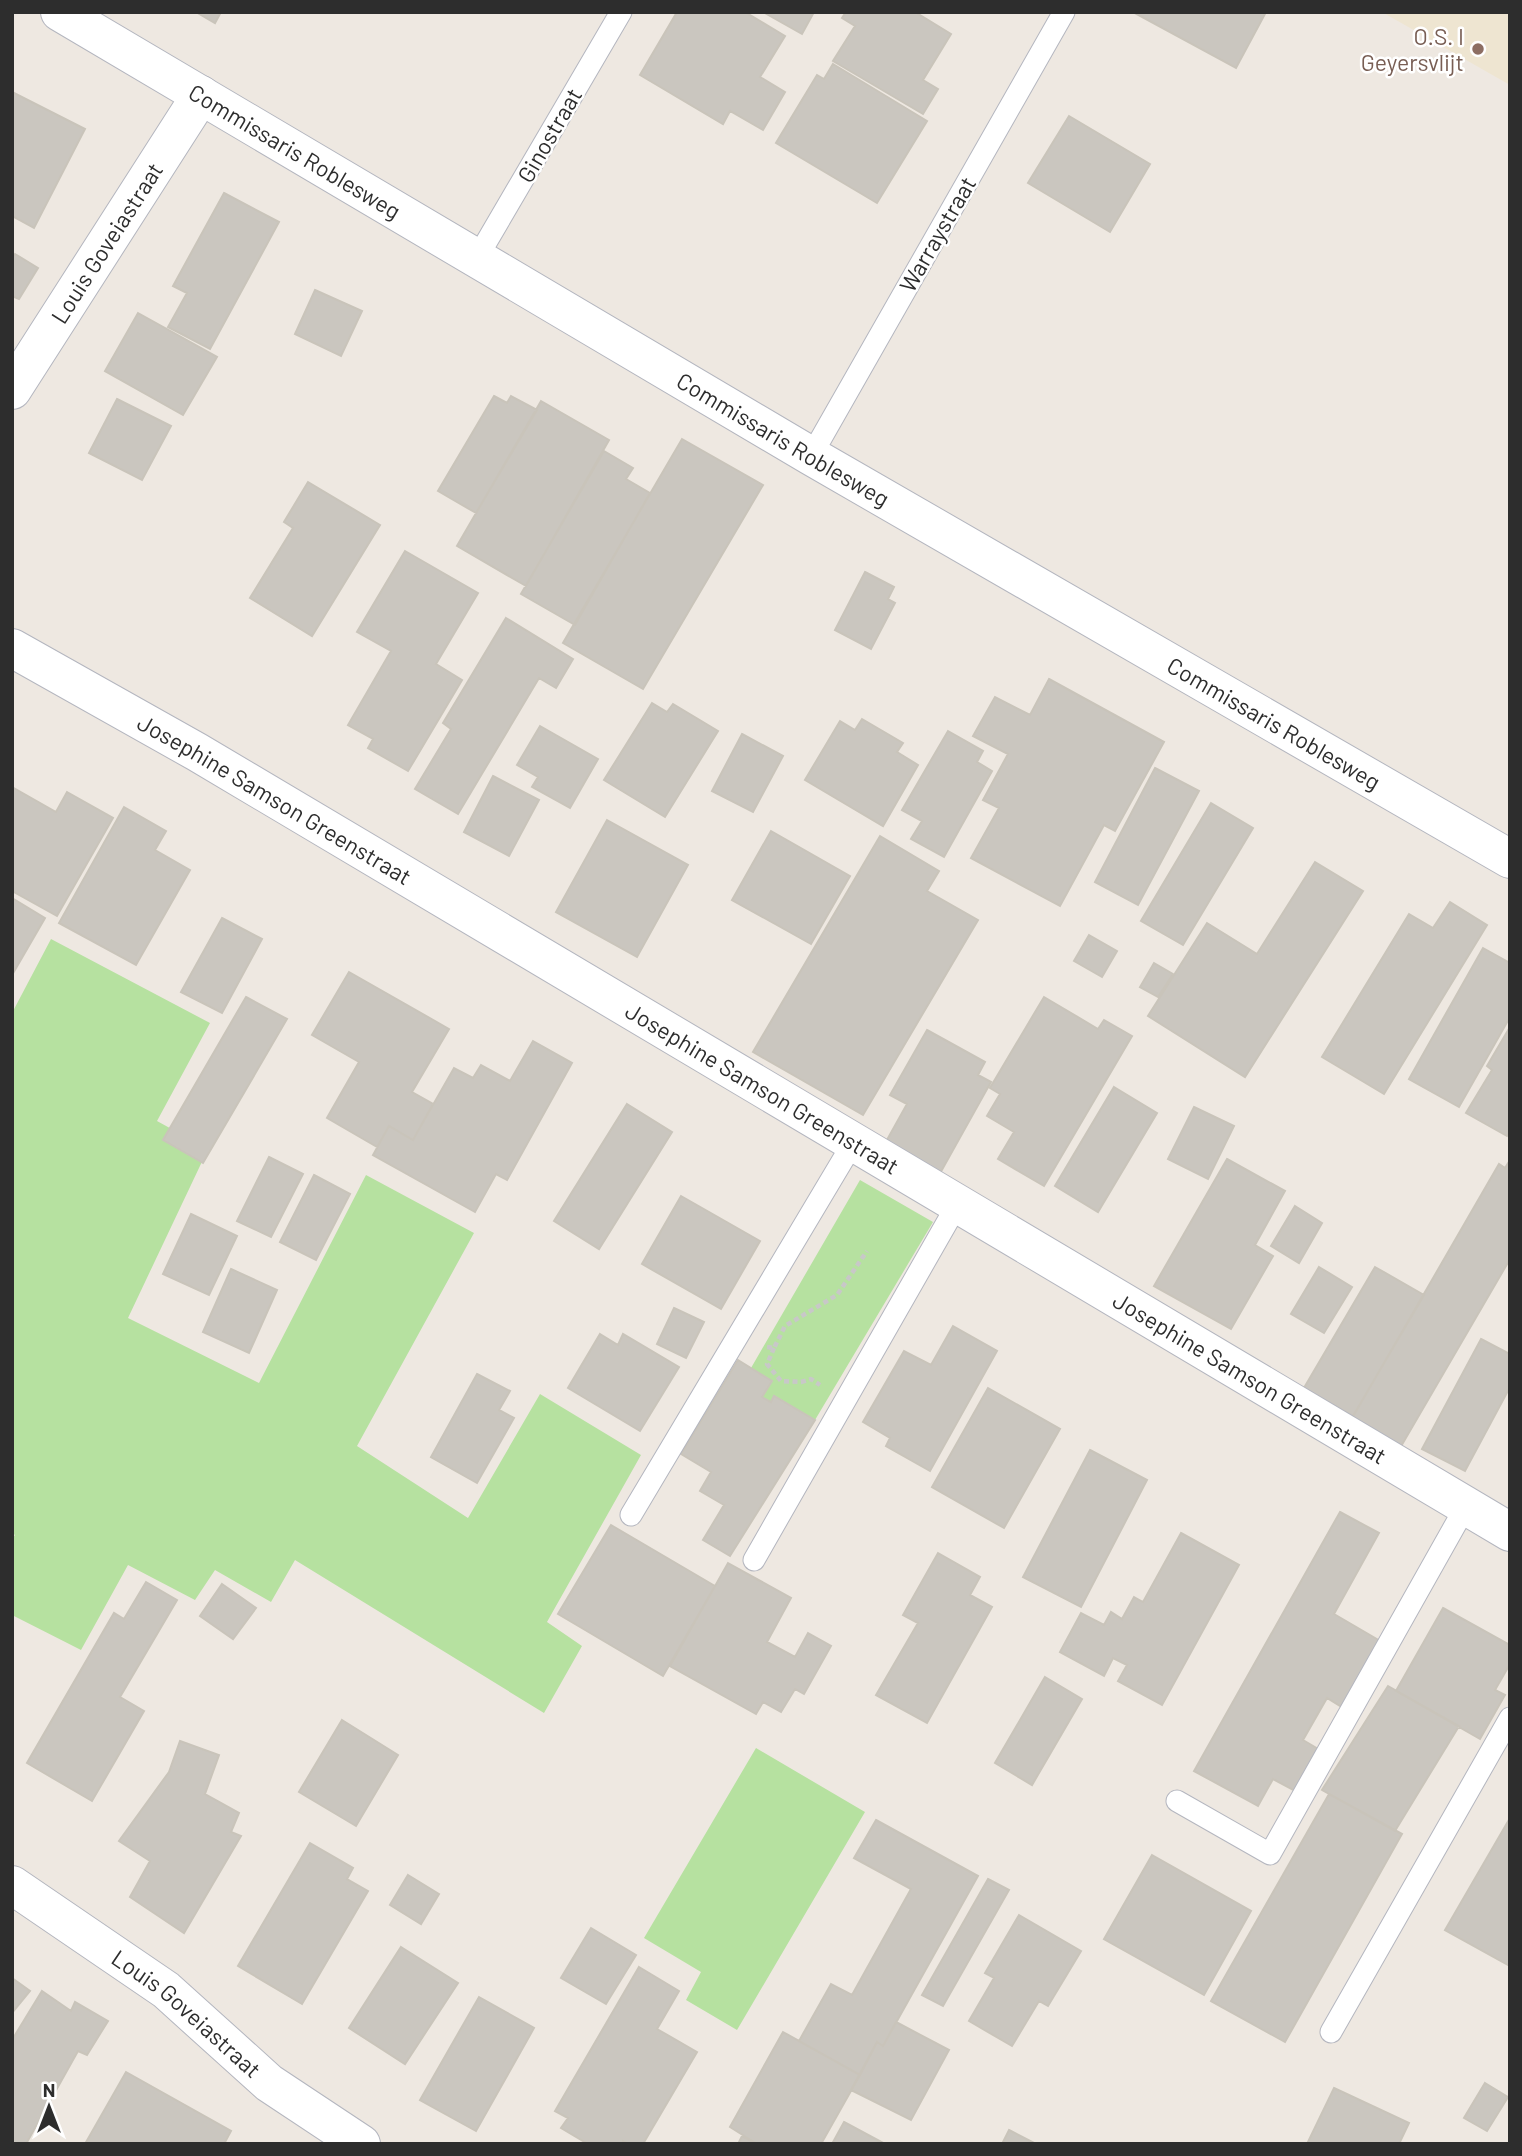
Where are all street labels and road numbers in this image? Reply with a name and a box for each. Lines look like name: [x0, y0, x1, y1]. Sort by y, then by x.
street label: Commissaris Roblesweg: [184, 77, 406, 224]
street label: Ginostraat: [511, 83, 587, 187]
street label: Louis Goveiastraat: [45, 157, 168, 328]
street label: Warraystraat: [893, 171, 981, 297]
street label: Commissaris Roblesweg: [672, 366, 895, 512]
street label: Commissaris Roblesweg: [1162, 651, 1386, 795]
street label: Josephine Samson Greenstraat: [133, 708, 417, 890]
street label: Josephine Samson Greenstraat: [621, 996, 904, 1180]
street label: Josephine Samson Greenstraat: [1108, 1286, 1392, 1469]
street label: Louis Goveiastraat: [107, 1943, 267, 2083]

